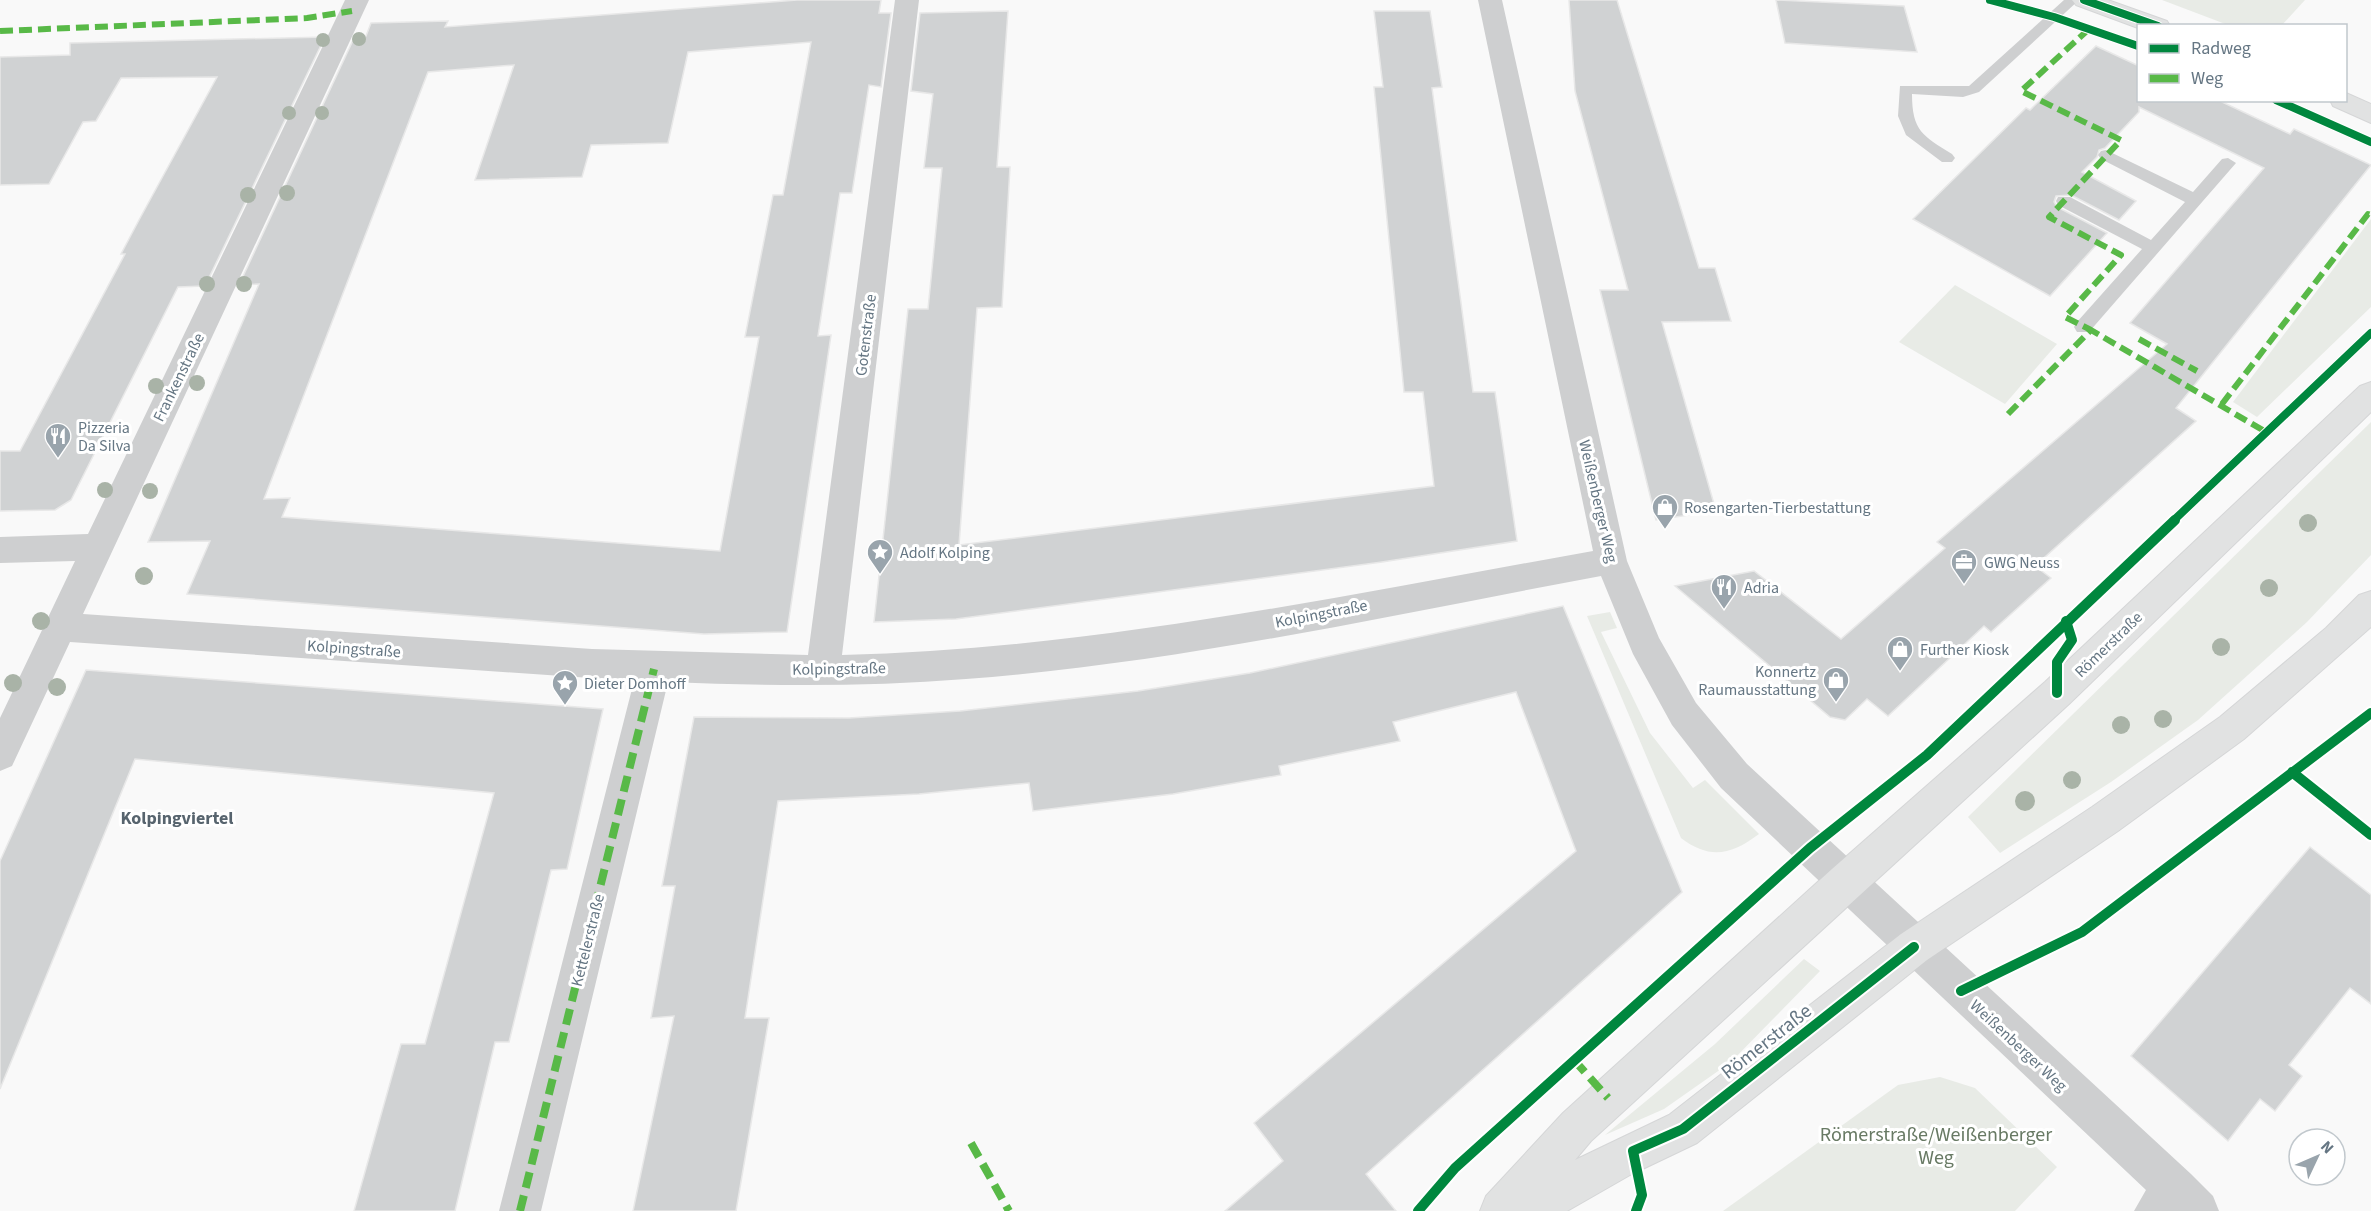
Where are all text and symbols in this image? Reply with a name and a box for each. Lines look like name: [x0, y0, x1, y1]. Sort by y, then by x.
legend: [2137, 24, 2347, 102]
text: Radweg: [2191, 36, 2251, 61]
text: Weg: [2191, 66, 2223, 91]
street label: Gotenstraße: [850, 293, 882, 377]
street label: Frankenstraße: [148, 329, 210, 425]
place label: Pizzeria Da Silva: [78, 417, 131, 457]
restaurant icon: Pizzeria Da Silva: [43, 421, 73, 459]
street label: Weißenberger Weg: [1573, 438, 1623, 565]
shop icon: Rosengarten-Tierbestattung: [1650, 492, 1680, 530]
place label: Rosengarten-Tierbestattung: [1684, 497, 1871, 519]
place icon: Adolf Kolping: [865, 537, 895, 575]
place label: Adolf Kolping: [900, 542, 990, 564]
office icon: GWG Neuss: [1949, 547, 1979, 585]
place label: GWG Neuss: [1984, 552, 2060, 574]
restaurant icon: Adria: [1709, 572, 1739, 610]
place label: Adria: [1744, 577, 1779, 599]
street label: Kolpingstraße: [1273, 594, 1369, 634]
street label: Römerstraße: [2070, 607, 2147, 683]
shop icon: Further Kiosk: [1885, 634, 1915, 672]
street label: Kolpingstraße: [306, 635, 401, 663]
place label: Further Kiosk: [1920, 639, 2009, 661]
street label: Kolpingstraße: [792, 657, 886, 681]
place label: Konnertz Raumausstattung: [1698, 661, 1816, 701]
shop icon: Konnertz Raumausstattung: [1821, 665, 1851, 703]
place icon: Dieter Domhoff: [550, 668, 580, 706]
place label: Dieter Domhoff: [584, 673, 687, 695]
district label: Kolpingviertel: [121, 806, 233, 831]
street label: Kettelerstraße: [566, 892, 610, 989]
street label: Weißenberger Weg: [1965, 995, 2072, 1097]
street label: Römerstraße: [1715, 997, 1818, 1086]
park label: Römerstraße/Weißenberger Weg: [1820, 1121, 2052, 1172]
north arrow: [2287, 1127, 2347, 1187]
text: N: [2315, 1136, 2339, 1159]

